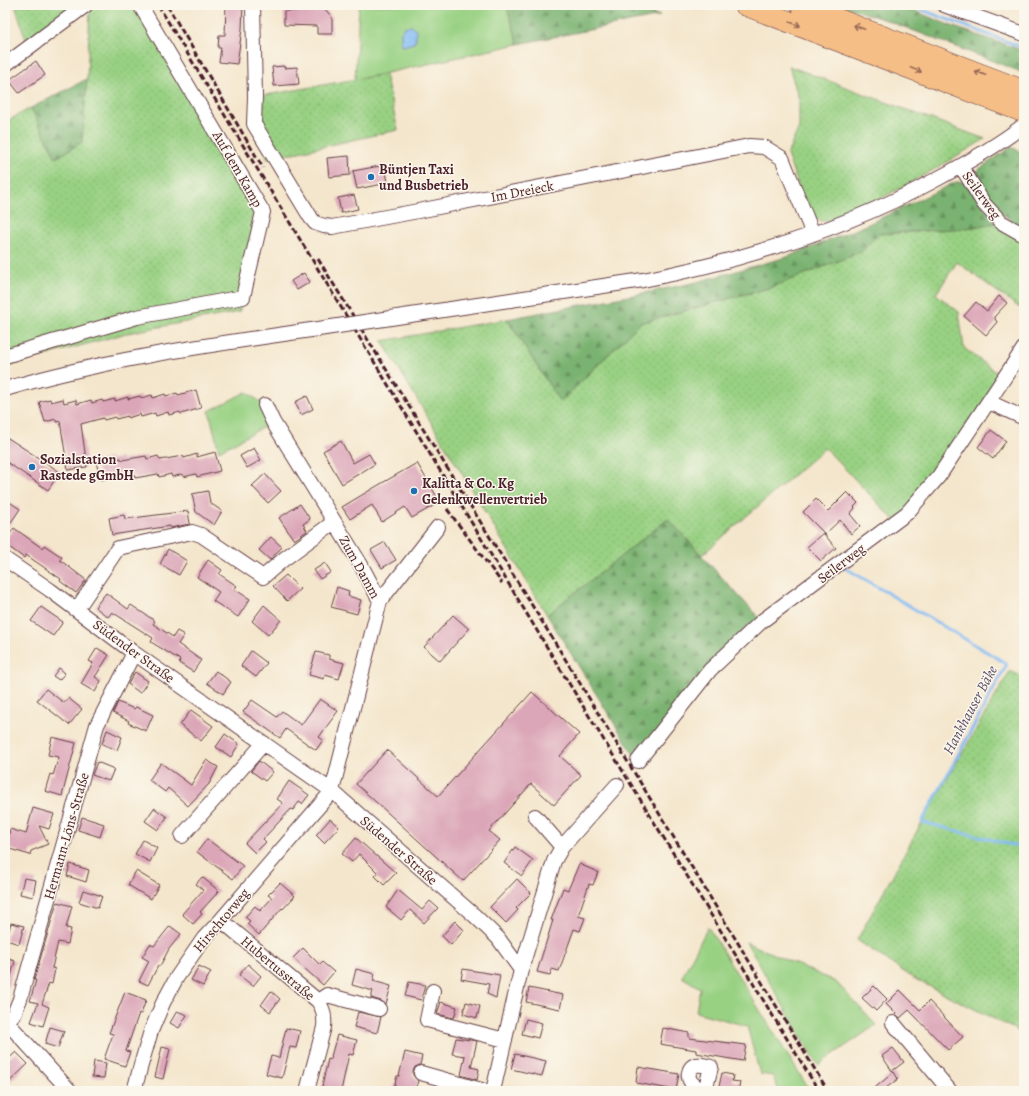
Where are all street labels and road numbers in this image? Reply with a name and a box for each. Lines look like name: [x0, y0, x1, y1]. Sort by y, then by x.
street label: Auf dem Kamp: [208, 127, 267, 211]
street label: Seilerweg: [958, 167, 1006, 223]
street label: Im Dreieck: [489, 176, 555, 207]
street label: Zum Damm: [334, 532, 385, 603]
street label: Seilerweg: [813, 539, 869, 588]
street label: Südender Straße: [89, 615, 178, 688]
street label: Hermann-Löns-Straße: [39, 770, 94, 902]
street label: Südender Straße: [356, 811, 441, 889]
street label: Hirschtorweg: [189, 884, 254, 957]
street label: Hubertusstraße: [237, 932, 319, 1005]

